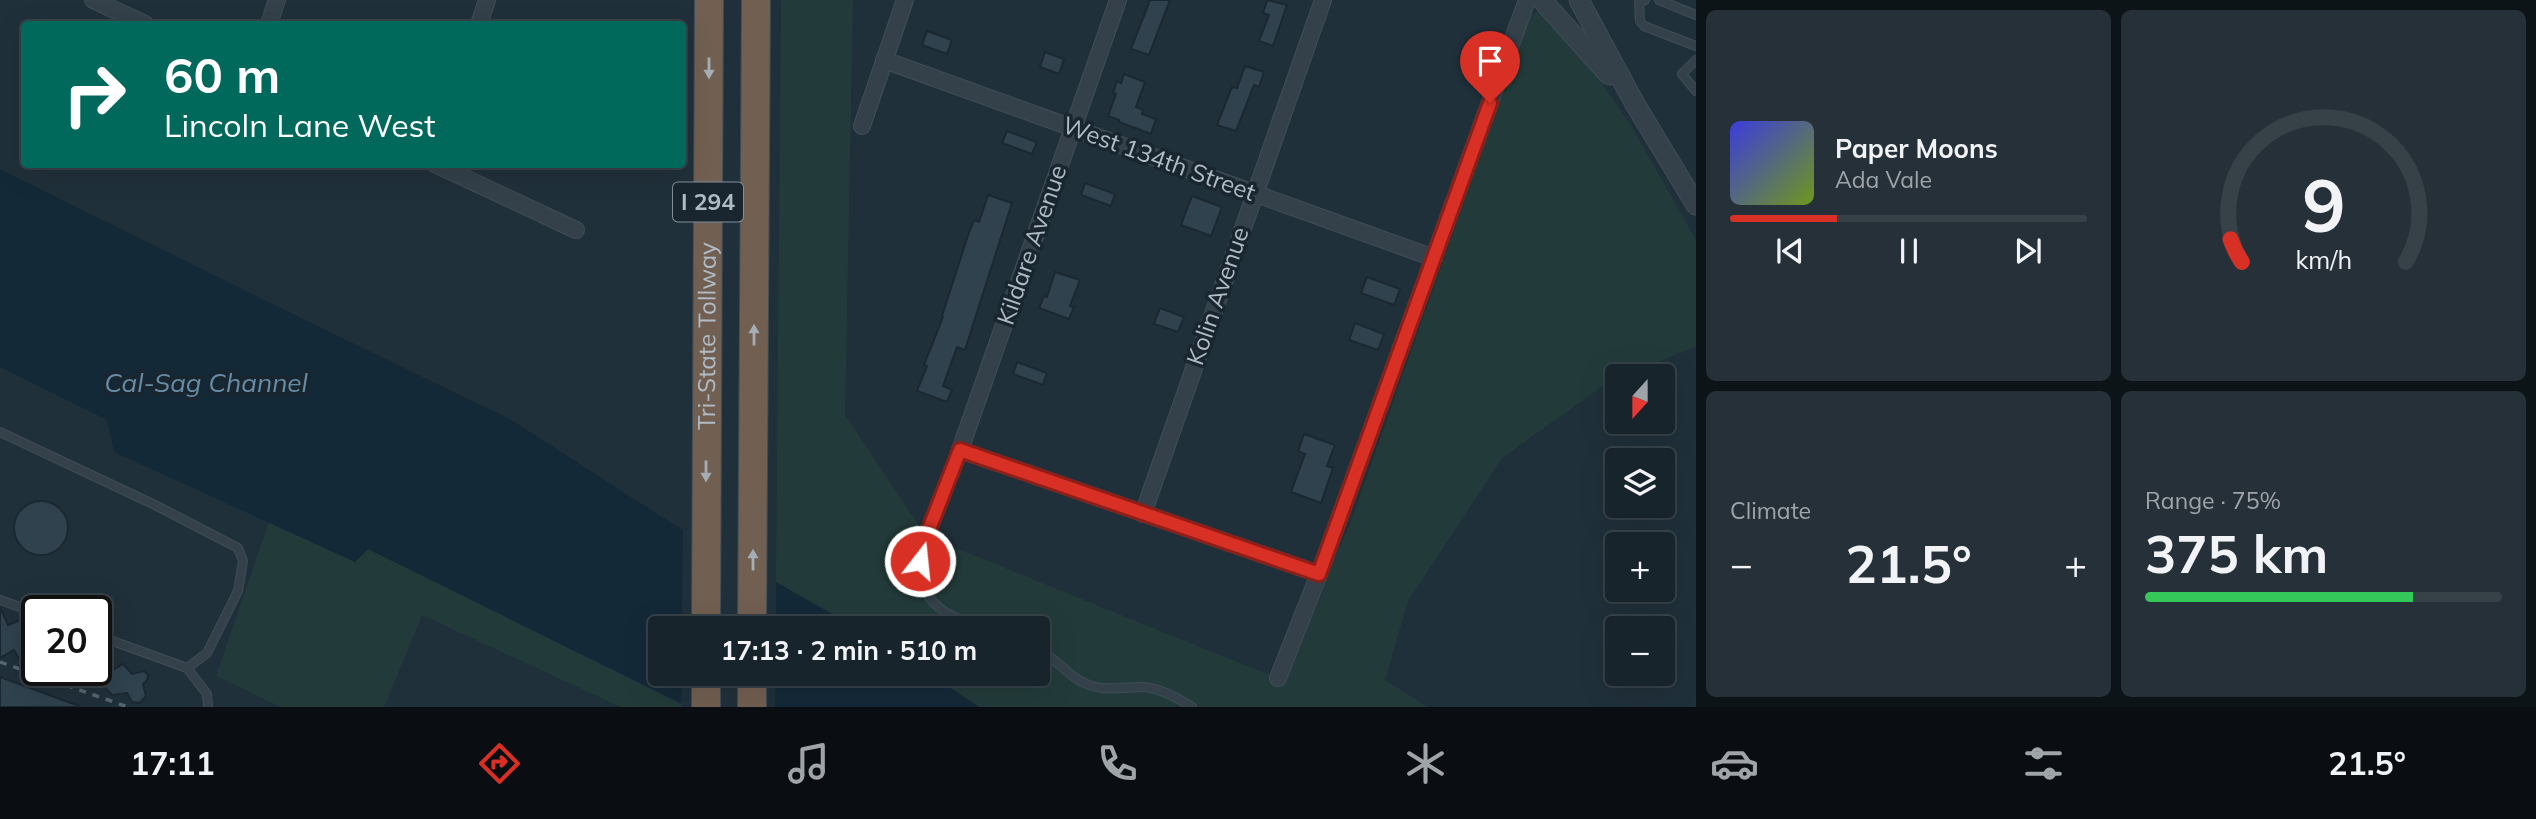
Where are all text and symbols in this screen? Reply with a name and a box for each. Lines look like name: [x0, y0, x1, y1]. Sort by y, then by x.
pin: [1460, 31, 1520, 103]
icon: arrive: [1471, 42, 1509, 80]
text: 60 m: [164, 44, 280, 105]
icon: right: [49, 49, 140, 140]
one-way arrow: [703, 57, 715, 79]
text: Lincoln Lane West: [164, 105, 436, 145]
street label: West 134th Street: [1059, 109, 1260, 207]
text: Paper Moons: [1835, 132, 1998, 165]
text: 9: [2302, 159, 2345, 250]
street label: Kildare Avenue: [990, 161, 1072, 328]
text: Ada Vale: [1835, 165, 1932, 194]
road number: I 294: [673, 182, 743, 222]
street label: Kolin Avenue: [1179, 223, 1255, 369]
icon: previous: [1771, 232, 1809, 270]
icon: pause: [1890, 232, 1928, 270]
icon: next: [2009, 232, 2047, 270]
street label: Tri-State Tollway: [691, 242, 722, 430]
text: km/h: [2295, 244, 2352, 275]
one-way arrow: [748, 324, 760, 346]
north arrow: [1605, 364, 1675, 434]
map controls: [1605, 364, 1675, 686]
water label: Cal-Sag Channel: [104, 366, 309, 399]
button: layers: [1605, 448, 1675, 518]
one-way arrow: [700, 461, 712, 483]
text: Range · 75%: [2145, 486, 2281, 515]
text: Climate: [1730, 496, 1811, 525]
text: 375 km: [2145, 521, 2328, 586]
position arrow: [883, 524, 957, 598]
text: 21.5°: [1845, 531, 1972, 596]
button: +: [1605, 532, 1675, 602]
text: −: [1730, 540, 1753, 588]
text: +: [2064, 540, 2087, 588]
one-way arrow: [747, 549, 758, 571]
speed limit sign: 20: [21, 595, 112, 686]
button: −: [1605, 616, 1675, 686]
text: 17:13 · 2 min · 510 m: [721, 634, 977, 667]
icon: directions: [475, 739, 524, 788]
icon: music: [784, 739, 833, 788]
icon: phone: [1093, 739, 1142, 788]
icon: climate: [1401, 739, 1450, 788]
icon: car: [1710, 739, 1759, 788]
icon: filters: [2019, 739, 2068, 788]
text: 17:11: [130, 743, 215, 783]
text: 21.5°: [2328, 743, 2406, 783]

